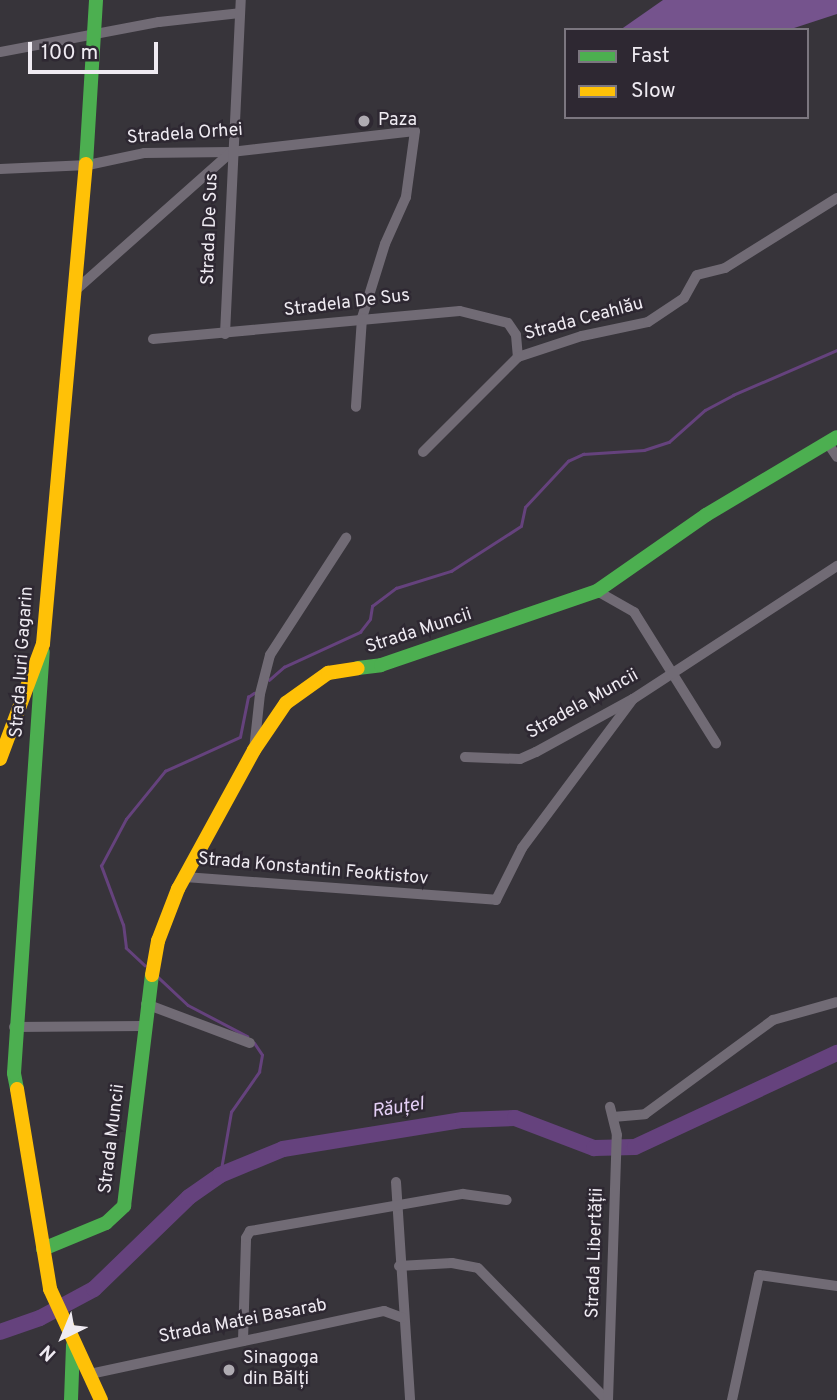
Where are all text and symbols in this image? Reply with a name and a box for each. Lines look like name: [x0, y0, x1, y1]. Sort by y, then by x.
scale bar: [32, 28, 161, 72]
legend: [564, 28, 809, 119]
text: 100 m: [41, 40, 98, 67]
text: Fast: [631, 43, 670, 70]
text: Slow: [631, 78, 676, 105]
place label: Paza: [378, 110, 417, 132]
marker: Paza: [356, 113, 372, 129]
street label: Stradela Orhei: [126, 120, 244, 150]
street label: Strada De Sus: [198, 173, 224, 285]
street label: Stradela De Sus: [283, 286, 411, 322]
street label: Strada Ceahlău: [522, 294, 646, 346]
street label: Strada Iuri Gagarin: [7, 586, 39, 738]
street label: Strada Muncii: [363, 605, 475, 659]
street label: Stradela Muncii: [523, 665, 643, 745]
street label: Strada Konstantin Feoktistov: [197, 849, 429, 891]
street label: Strada Muncii: [96, 1083, 130, 1195]
water label: Răuțel: [370, 1094, 426, 1124]
street label: Strada Libertății: [583, 1187, 609, 1319]
street label: Strada Matei Basarab: [157, 1295, 329, 1349]
north arrow: [28, 1302, 98, 1372]
text: N: [36, 1339, 62, 1366]
place label: Sinagoga din Bălți: [243, 1349, 318, 1392]
marker: Sinagoga din Bălți: [221, 1362, 237, 1378]

